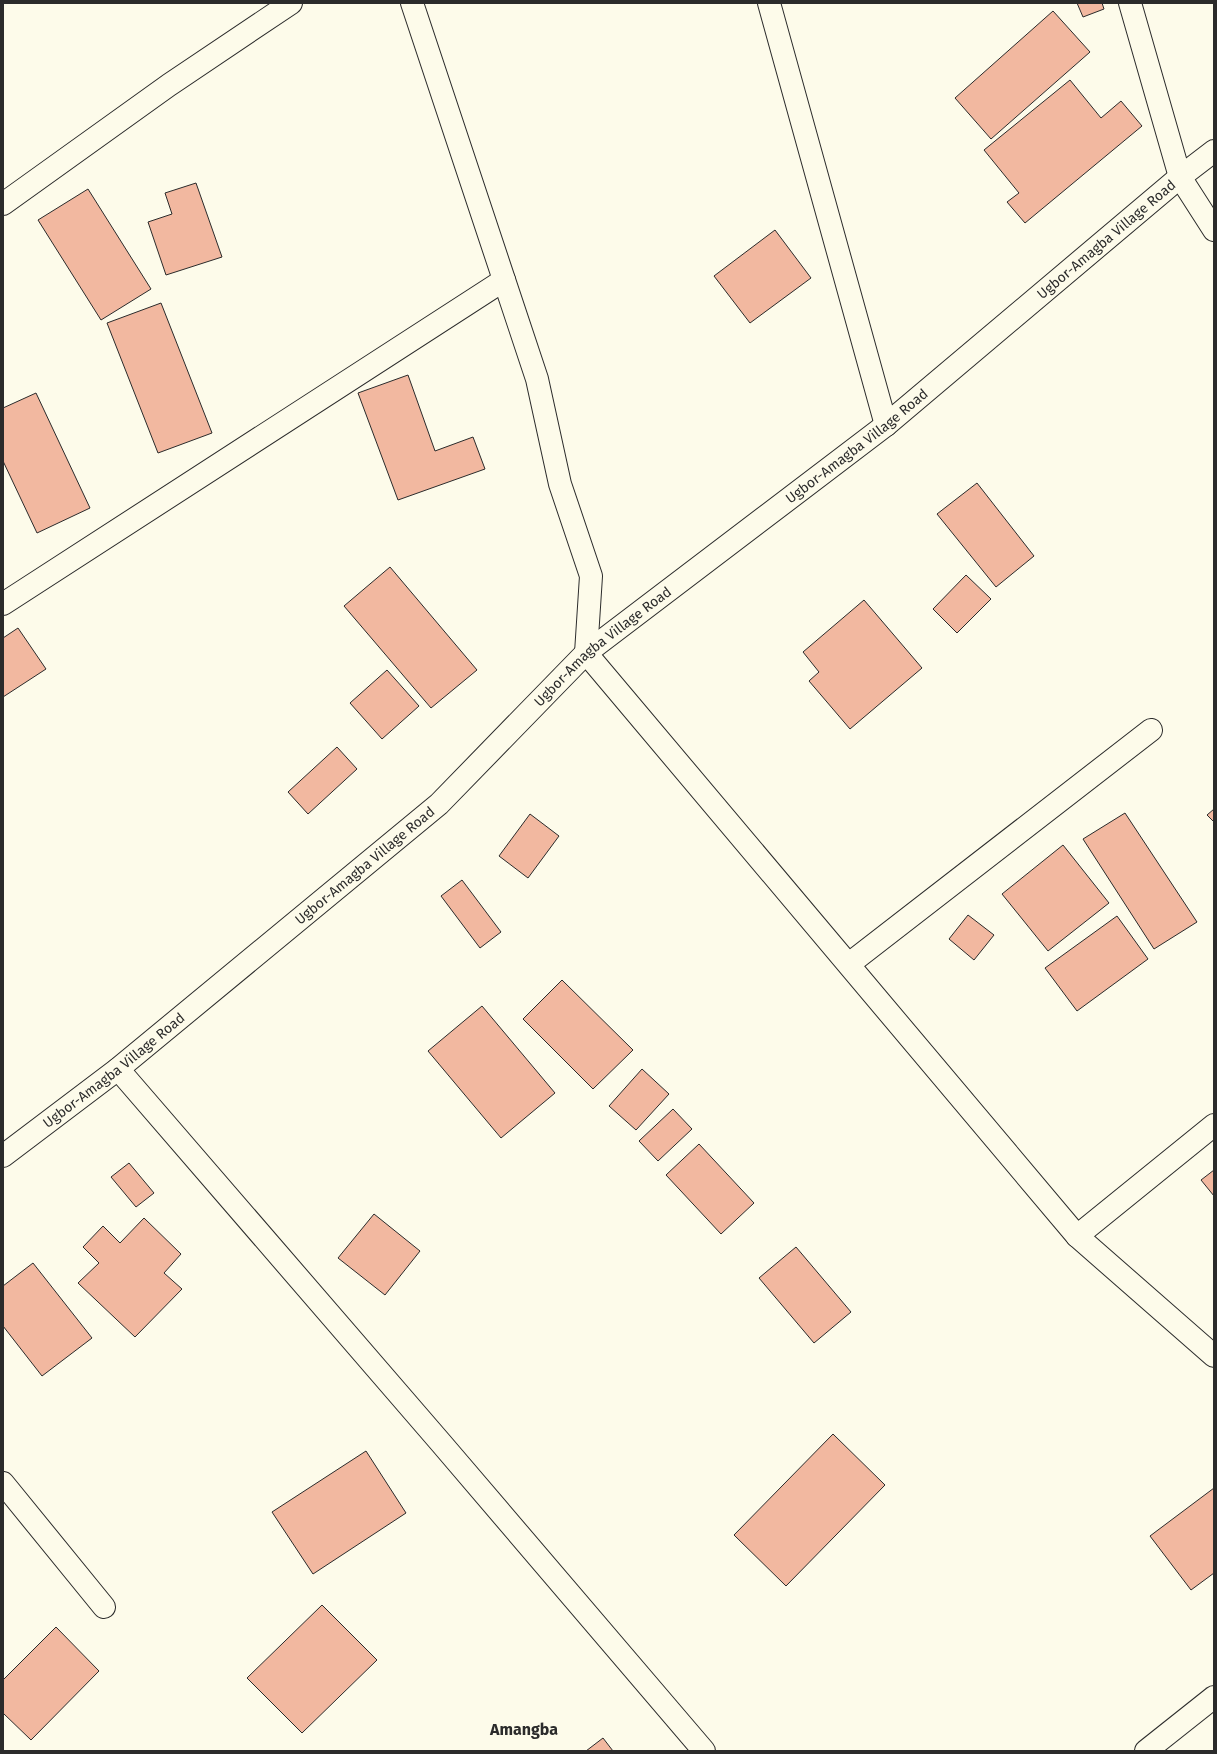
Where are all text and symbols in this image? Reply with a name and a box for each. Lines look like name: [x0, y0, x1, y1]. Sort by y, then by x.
street label: Ugbor-Amagba Village Road: [1033, 176, 1179, 303]
street label: Ugbor-Amagba Village Road: [782, 385, 931, 507]
street label: Ugbor-Amagba Village Road: [530, 583, 675, 710]
street label: Ugbor-Amagba Village Road: [291, 803, 438, 928]
street label: Ugbor-Amagba Village Road: [39, 1009, 188, 1131]
district label: Amangba: [489, 1720, 558, 1739]

